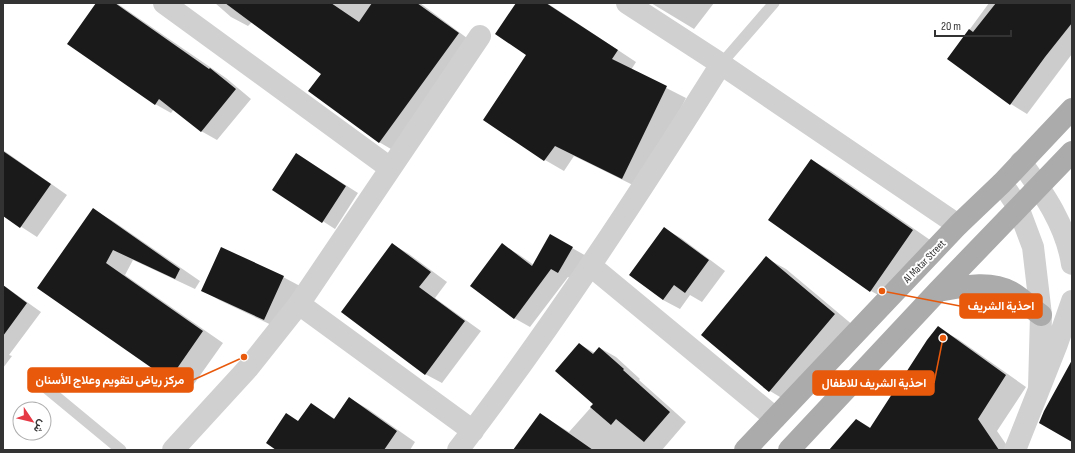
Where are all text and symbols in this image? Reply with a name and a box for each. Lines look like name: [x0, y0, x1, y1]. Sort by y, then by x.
scale bar: [935, 12, 1011, 38]
text: 20 m: [941, 19, 961, 34]
street label: Al Matar Street: [900, 237, 949, 286]
callout: احذية الشريف: [960, 294, 1042, 318]
text: احذية الشريف: [968, 299, 1034, 314]
callout: مركز رياض لتقويم وعلاج الأسنان: [28, 368, 193, 392]
callout: احذية الشريف للاطفال: [813, 371, 934, 395]
text: مركز رياض لتقويم وعلاج الأسنان: [36, 373, 185, 388]
text: احذية الشريف للاطفال: [822, 376, 926, 391]
north arrow: [12, 401, 52, 441]
text: ش: [31, 417, 49, 436]

